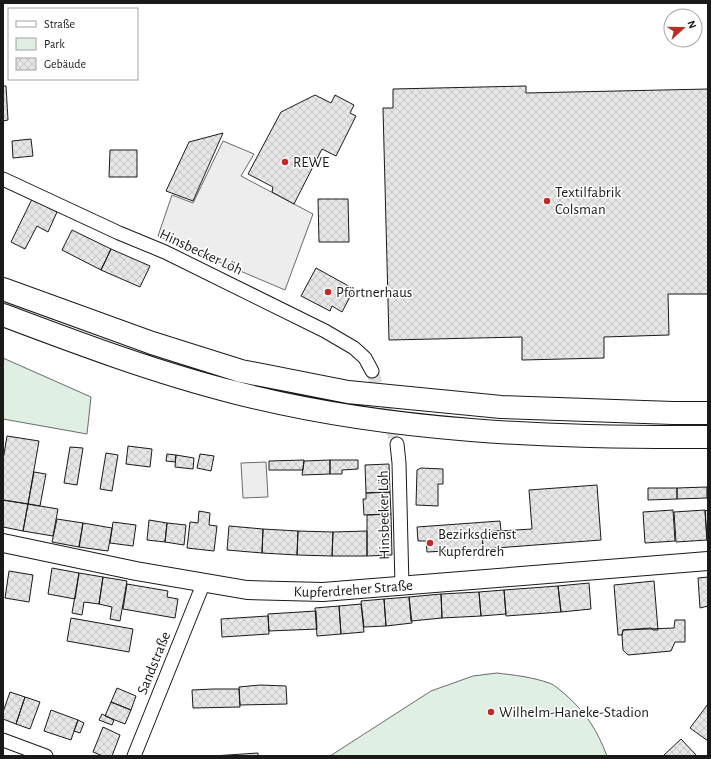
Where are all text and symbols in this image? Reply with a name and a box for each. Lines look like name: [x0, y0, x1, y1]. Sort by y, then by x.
legend: [8, 8, 138, 80]
north arrow: [663, 8, 703, 48]
text: Straße: [44, 18, 75, 30]
text: N: [685, 19, 698, 30]
text: Park: [44, 38, 65, 50]
text: Gebäude: [44, 58, 86, 70]
place label: REWE: [293, 155, 329, 170]
marker: REWE: [280, 157, 290, 167]
place label: Textilfabrik Colsman: [555, 185, 621, 217]
marker: Textilfabrik Colsman: [542, 196, 552, 206]
street label: Hinsbecker Löh: [157, 226, 245, 278]
place label: Pförtnerhaus: [336, 285, 412, 300]
marker: Pförtnerhaus: [323, 287, 333, 297]
street label: Hinsbecker Löh: [376, 470, 392, 560]
place label: Bezirksdienst Kupferdreh: [438, 527, 516, 559]
marker: Bezirksdienst Kupferdreh: [425, 538, 435, 548]
street label: Kupferdreher Straße: [294, 577, 414, 600]
street label: Sandstraße: [135, 629, 173, 697]
place label: Wilhelm-Haneke-Stadion: [499, 705, 649, 720]
marker: Wilhelm-Haneke-Stadion: [486, 707, 496, 717]

